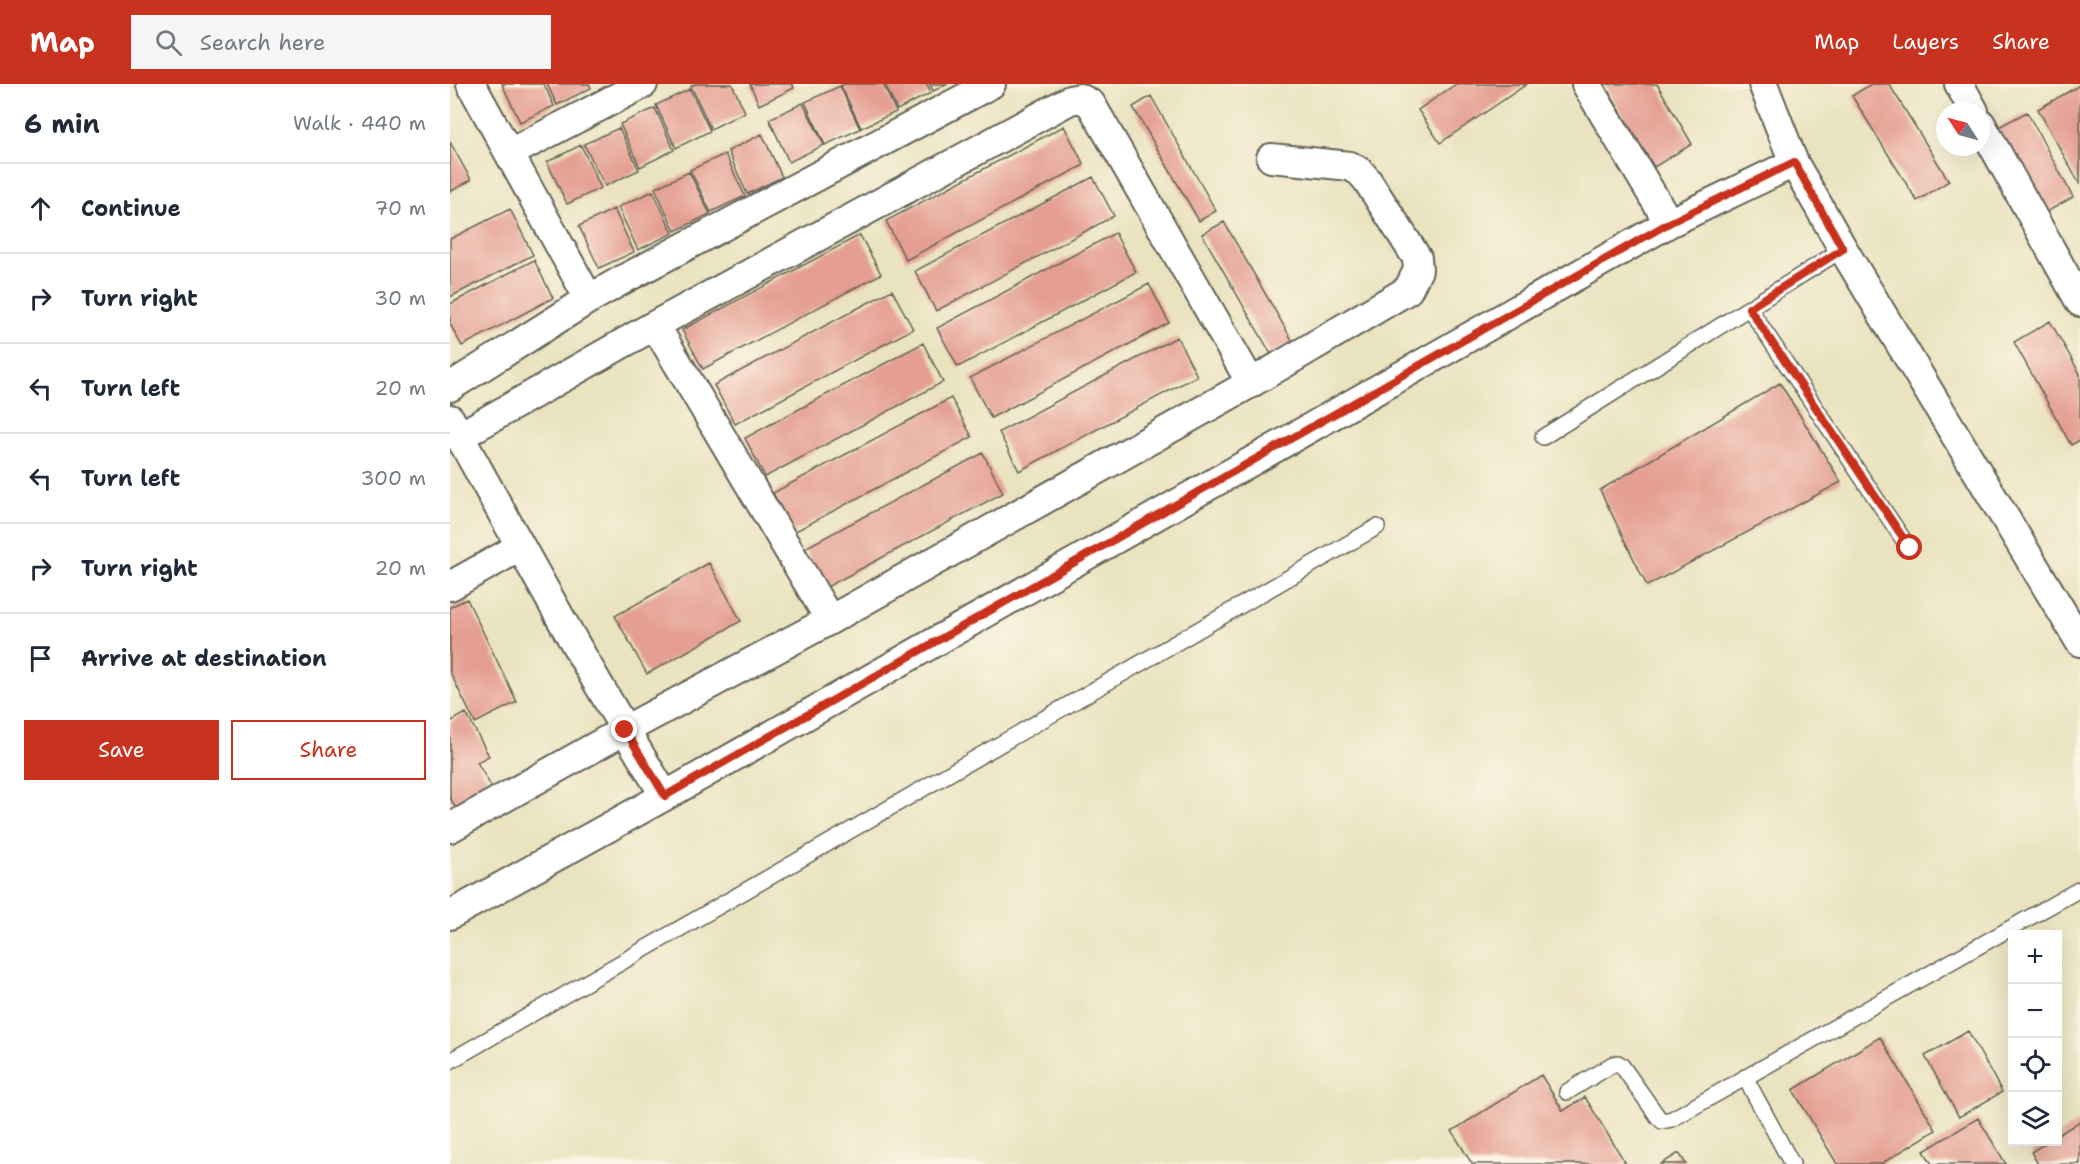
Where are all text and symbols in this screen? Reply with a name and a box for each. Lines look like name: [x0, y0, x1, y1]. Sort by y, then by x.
search box: [131, 15, 551, 69]
text: Map: [30, 23, 95, 61]
icon: search: [152, 26, 185, 59]
text: Search here: [200, 28, 325, 57]
text: Map: [1814, 28, 1859, 56]
text: Layers: [1892, 28, 1959, 56]
text: Share: [1992, 28, 2050, 56]
north arrow: [1936, 102, 1990, 156]
text: 6 min: [24, 106, 100, 141]
text: Walk · 440 m: [293, 110, 426, 136]
icon: ahead: [24, 192, 57, 225]
text: Continue: [81, 194, 181, 223]
text: 70 m: [374, 195, 426, 221]
icon: right: [24, 282, 57, 315]
text: Turn right: [81, 284, 198, 313]
text: 30 m: [374, 285, 426, 311]
icon: left: [24, 372, 57, 405]
text: Turn left: [81, 374, 180, 403]
text: 20 m: [375, 375, 426, 401]
icon: left: [24, 462, 57, 495]
text: Turn left: [81, 464, 180, 493]
text: 300 m: [360, 465, 426, 491]
route start: [1896, 534, 1922, 560]
icon: right: [24, 552, 57, 585]
text: Turn right: [81, 554, 198, 583]
text: 20 m: [375, 555, 426, 581]
icon: arrive: [24, 642, 57, 675]
text: Arrive at destination: [81, 644, 327, 673]
route end: [611, 716, 637, 742]
button: Save: [24, 720, 219, 780]
button: Share: [231, 720, 426, 780]
map controls: [2008, 930, 2062, 1146]
button: +: [2008, 930, 2062, 984]
button: −: [2008, 984, 2062, 1038]
button: locate: [2008, 1038, 2062, 1092]
button: layers: [2008, 1092, 2062, 1146]

